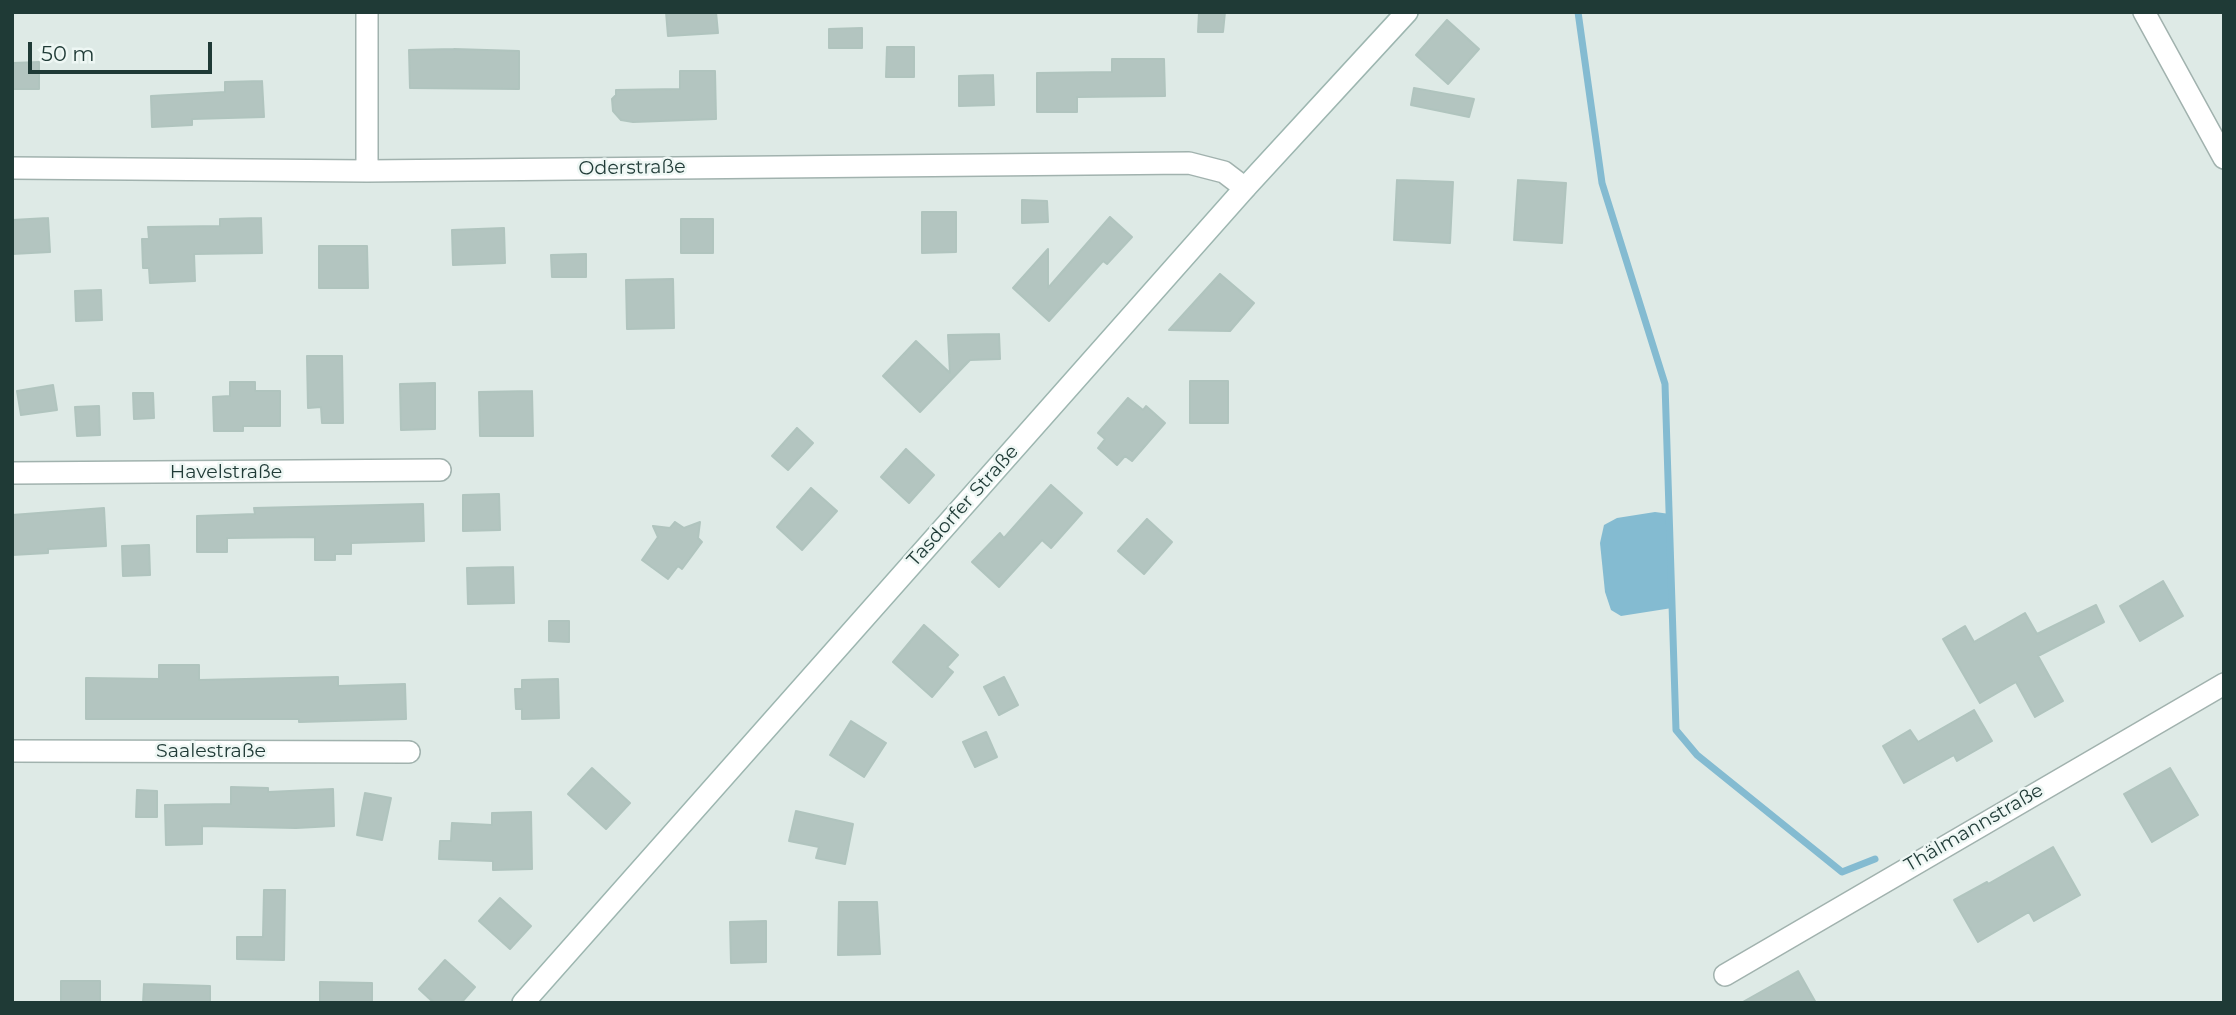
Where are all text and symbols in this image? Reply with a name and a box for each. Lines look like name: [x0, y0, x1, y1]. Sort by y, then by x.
scale bar: [32, 28, 215, 72]
text: 50 m: [41, 41, 95, 66]
street label: Oderstraße: [578, 156, 686, 180]
street label: Tasdorfer Straße: [903, 441, 1023, 571]
street label: Havelstraße: [170, 461, 282, 483]
street label: Saalestraße: [156, 740, 266, 762]
street label: Thälmannstraße: [1901, 779, 2047, 877]

